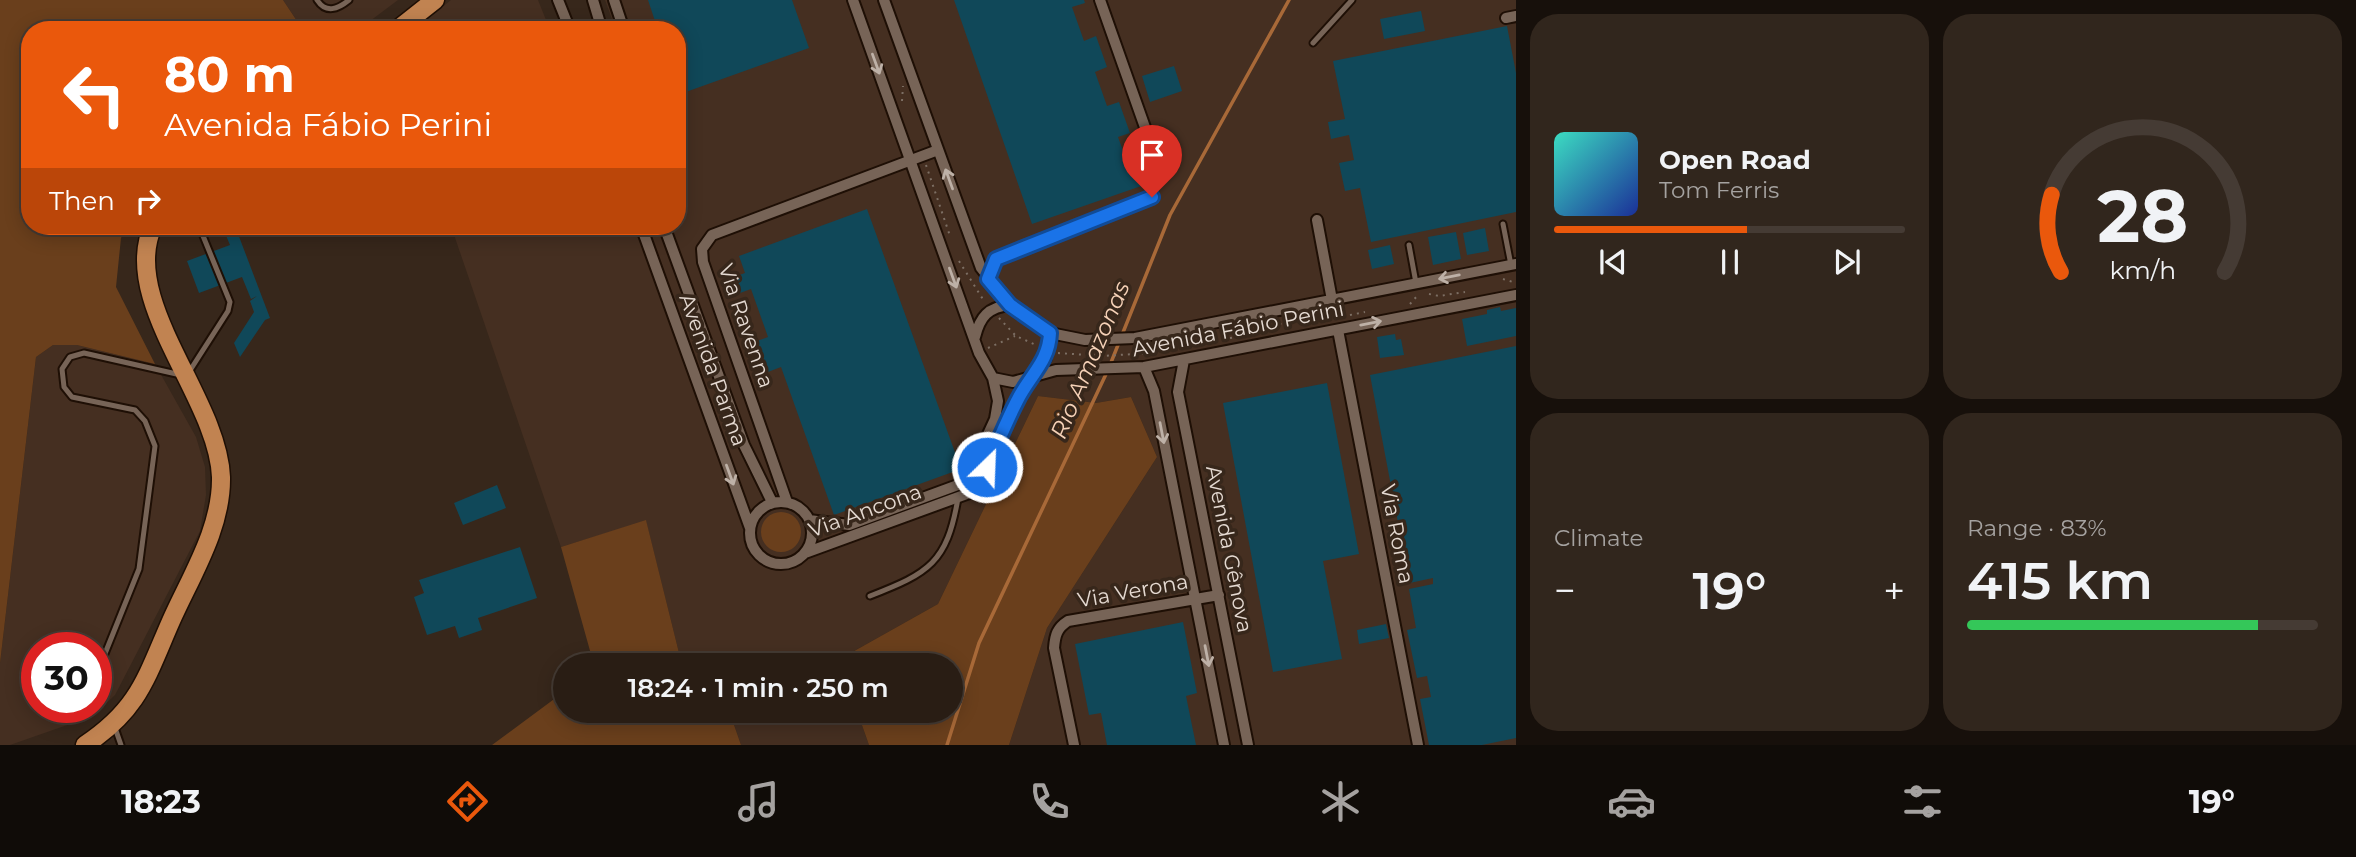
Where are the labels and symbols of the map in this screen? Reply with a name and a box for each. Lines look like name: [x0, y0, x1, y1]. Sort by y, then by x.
one-way arrow: [871, 53, 883, 75]
pin: [1122, 125, 1182, 197]
one-way arrow: [942, 168, 954, 190]
street label: Via Ravenna: [714, 260, 779, 391]
one-way arrow: [948, 267, 960, 289]
one-way arrow: [1438, 271, 1461, 285]
water label: Rio Amazonas: [1044, 277, 1136, 443]
street label: Avenida Parma: [674, 290, 753, 449]
street label: Avenida Fábio Perini: [1130, 296, 1346, 361]
one-way arrow: [1359, 316, 1382, 330]
one-way arrow: [1156, 421, 1170, 444]
position arrow: [950, 430, 1024, 504]
one-way arrow: [725, 463, 737, 485]
street label: Avenida Gênova: [1201, 463, 1258, 635]
street label: Via Ancona: [805, 479, 925, 543]
street label: Via Roma: [1376, 482, 1419, 586]
street label: Via Verona: [1076, 568, 1190, 613]
speed limit sign: 30: [21, 632, 112, 723]
one-way arrow: [1200, 644, 1214, 667]

